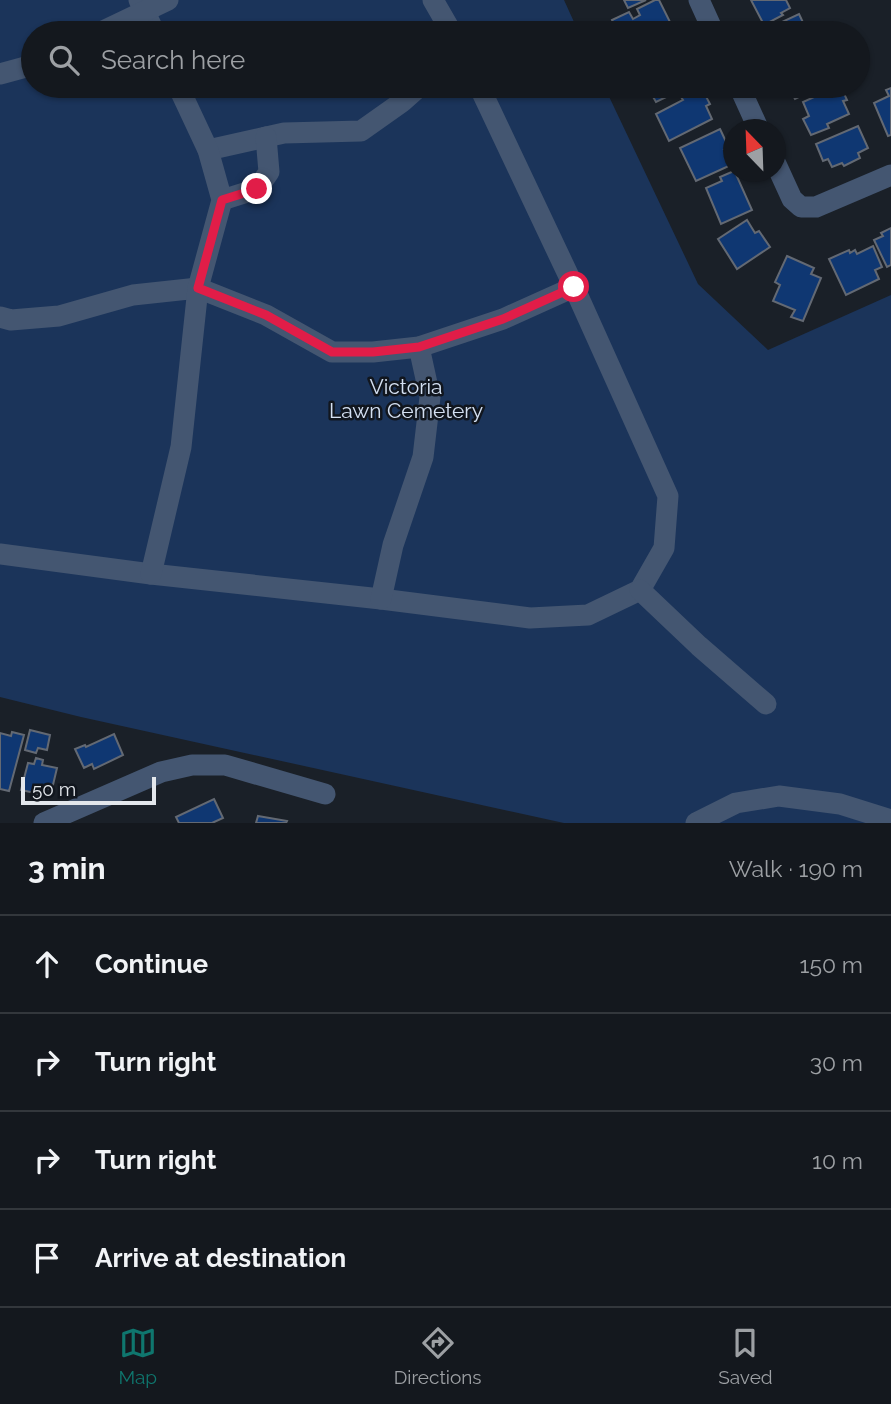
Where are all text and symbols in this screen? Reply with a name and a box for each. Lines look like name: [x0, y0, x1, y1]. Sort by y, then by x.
search box: [21, 21, 870, 98]
icon: search: [45, 41, 83, 79]
text: Search here: [101, 45, 245, 75]
north arrow: [723, 119, 786, 182]
route end: [241, 173, 272, 204]
route start: [558, 271, 589, 302]
park label: Victoria Lawn Cemetery: [329, 374, 483, 423]
scale bar: [21, 774, 156, 806]
text: 50 m: [32, 778, 76, 800]
text: 3 min: [28, 851, 106, 886]
text: Walk · 190 m: [729, 855, 863, 882]
icon: ahead: [28, 945, 66, 983]
text: Continue: [95, 949, 208, 979]
text: 150 m: [800, 951, 863, 978]
icon: right: [28, 1043, 66, 1081]
text: Turn right: [95, 1047, 216, 1077]
text: 30 m: [810, 1049, 863, 1076]
icon: right: [28, 1141, 66, 1179]
text: Turn right: [95, 1145, 216, 1175]
text: 10 m: [812, 1147, 863, 1174]
icon: arrive: [28, 1239, 66, 1277]
text: Arrive at destination: [95, 1243, 346, 1273]
tab: Map: [118, 1324, 157, 1388]
tab: Directions: [394, 1324, 482, 1388]
tab: Saved: [718, 1324, 773, 1388]

